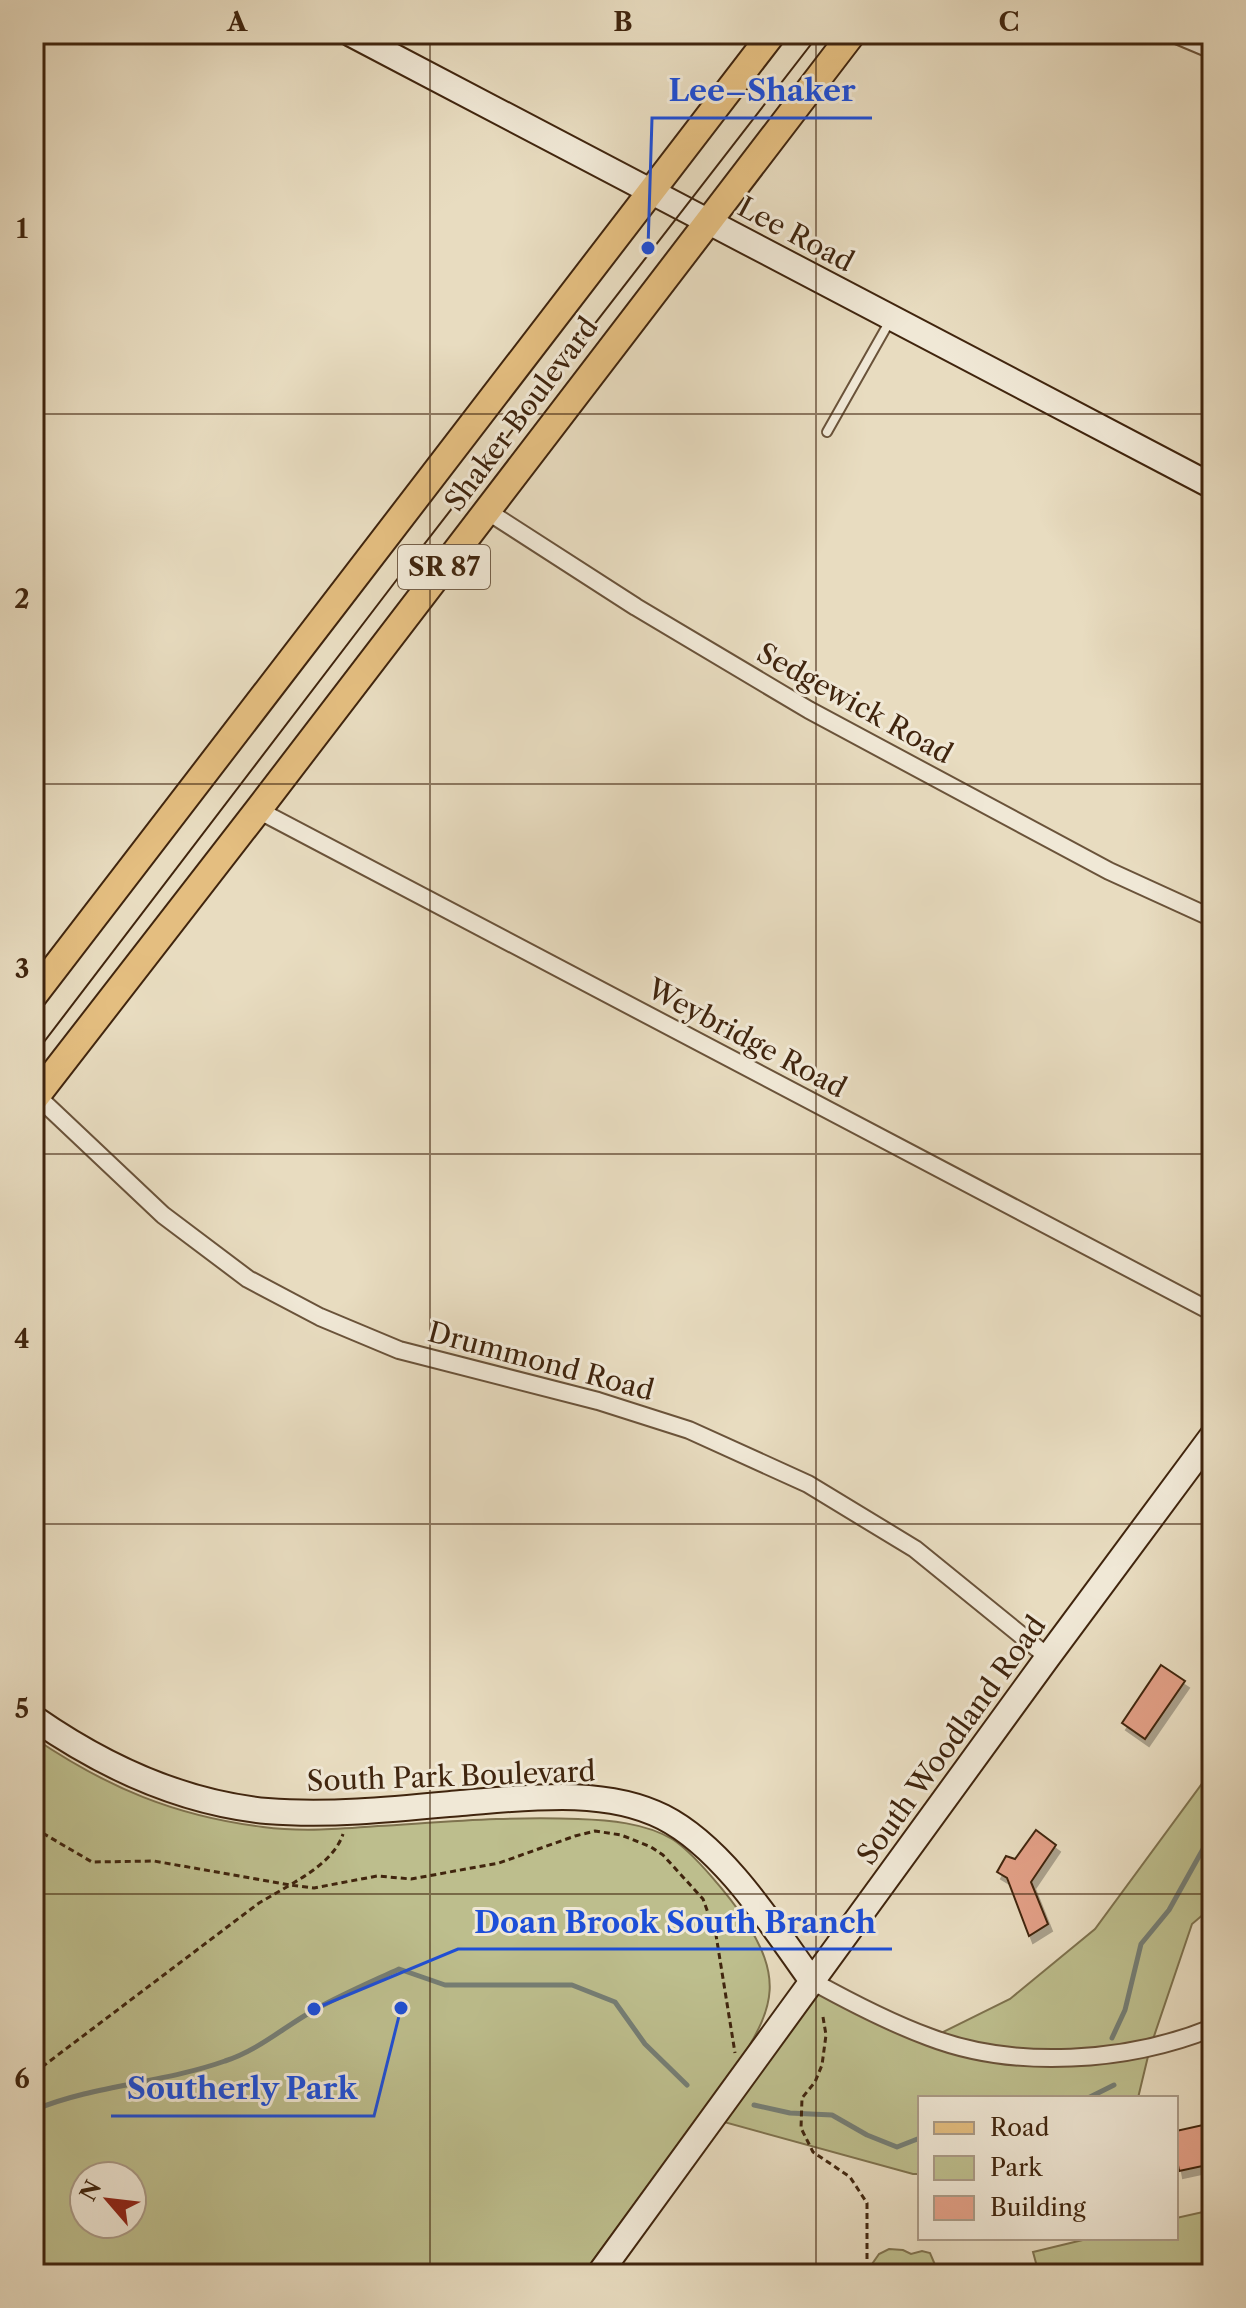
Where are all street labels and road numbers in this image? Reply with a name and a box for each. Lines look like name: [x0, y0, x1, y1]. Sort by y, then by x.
street label: Lee Road: [732, 189, 860, 279]
street label: Shaker Boulevard: [437, 310, 605, 518]
road number: SR 87: [398, 545, 490, 589]
street label: Sedgewick Road: [751, 635, 959, 771]
street label: Weybridge Road: [641, 971, 852, 1105]
street label: Drummond Road: [424, 1315, 658, 1407]
street label: South Woodland Road: [849, 1609, 1053, 1871]
street label: South Park Boulevard: [306, 1754, 596, 1798]

